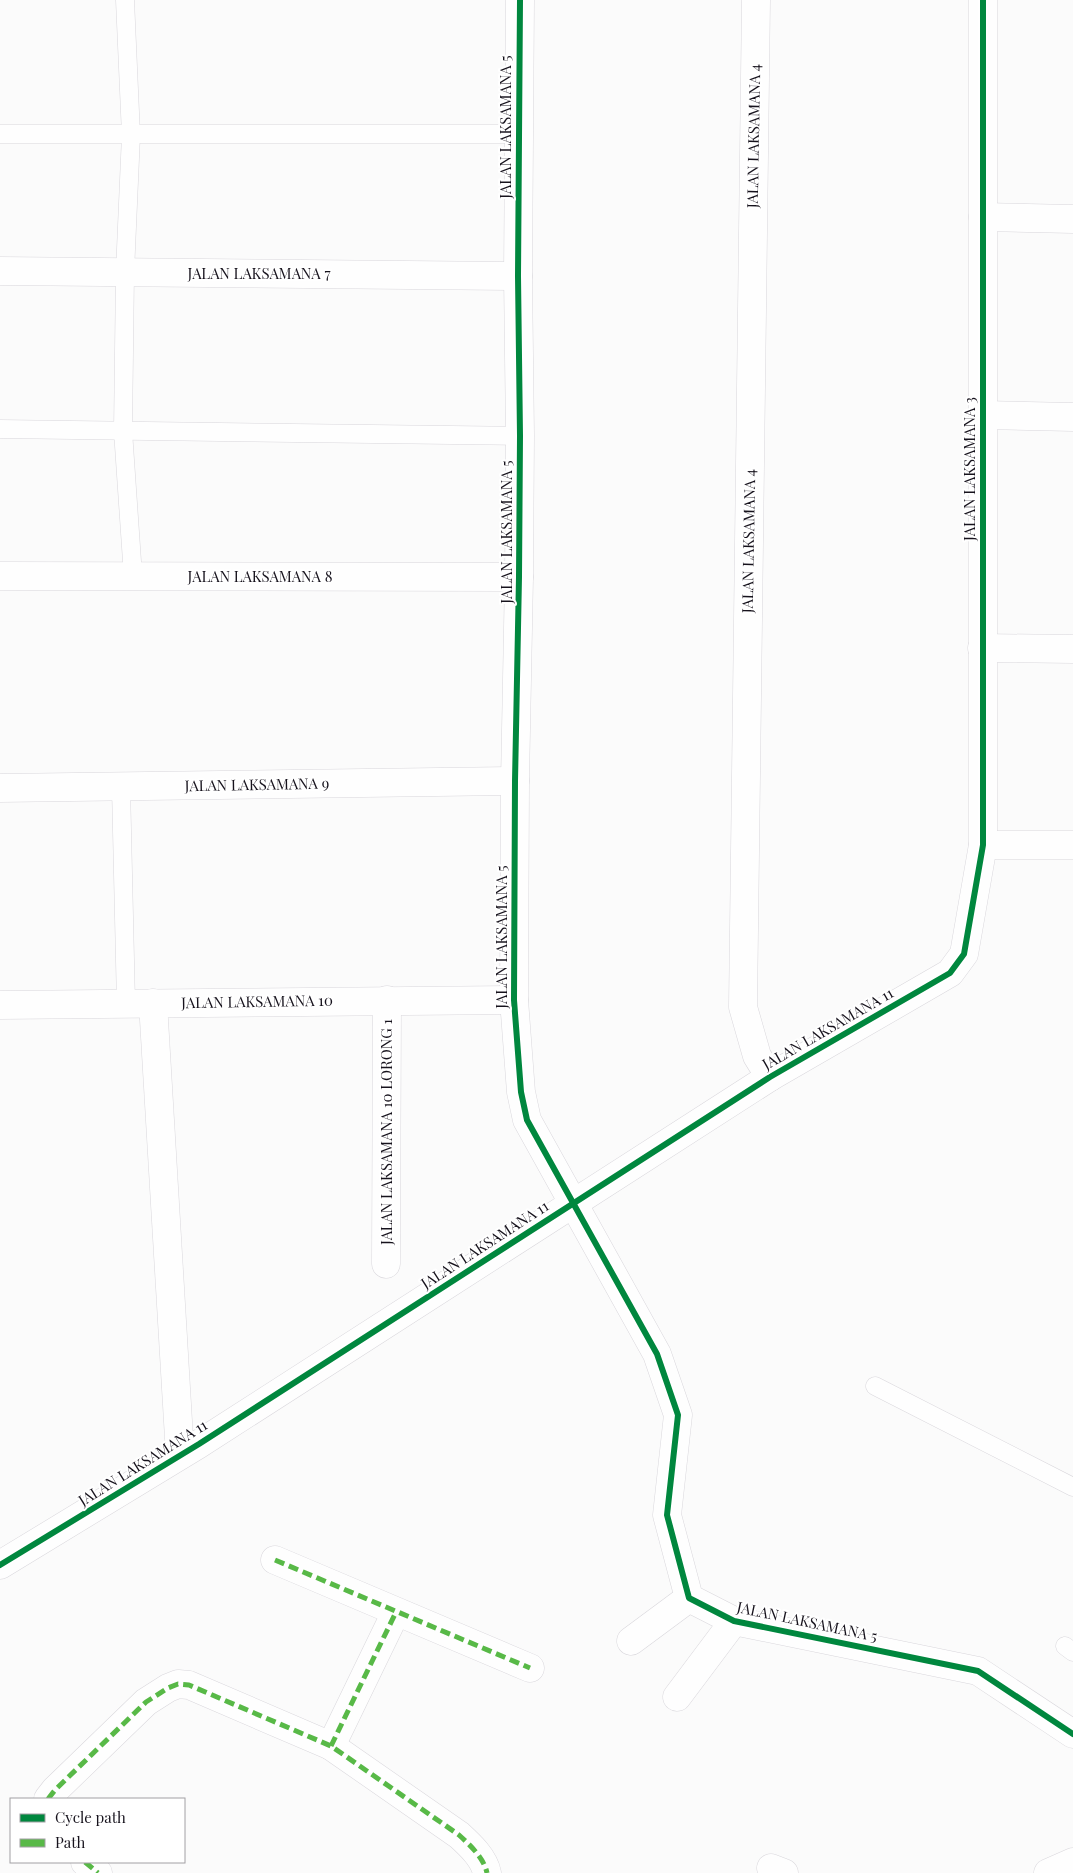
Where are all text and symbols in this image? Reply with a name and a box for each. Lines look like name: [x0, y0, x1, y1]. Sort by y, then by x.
street label: JALAN LAKSAMANA 5: [495, 55, 515, 200]
street label: JALAN LAKSAMANA 4: [742, 64, 764, 209]
street label: JALAN LAKSAMANA 7: [186, 263, 331, 283]
street label: JALAN LAKSAMANA 3: [959, 397, 979, 542]
street label: JALAN LAKSAMANA 5: [496, 460, 516, 605]
street label: JALAN LAKSAMANA 4: [737, 469, 759, 614]
street label: JALAN LAKSAMANA 8: [187, 566, 333, 586]
street label: JALAN LAKSAMANA 9: [183, 773, 330, 795]
street label: JALAN LAKSAMANA 5: [491, 865, 511, 1010]
street label: JALAN LAKSAMANA 11: [757, 982, 897, 1074]
street label: JALAN LAKSAMANA 10: [180, 990, 333, 1012]
street label: JALAN LAKSAMANA 10 LORONG 1: [376, 1018, 396, 1246]
street label: JALAN LAKSAMANA 11: [416, 1195, 552, 1293]
street label: JALAN LAKSAMANA 11: [73, 1414, 211, 1510]
street label: JALAN LAKSAMANA 5: [734, 1596, 879, 1646]
legend: [10, 1798, 185, 1863]
text: Cycle path: [55, 1807, 126, 1827]
text: Path: [55, 1832, 85, 1852]

